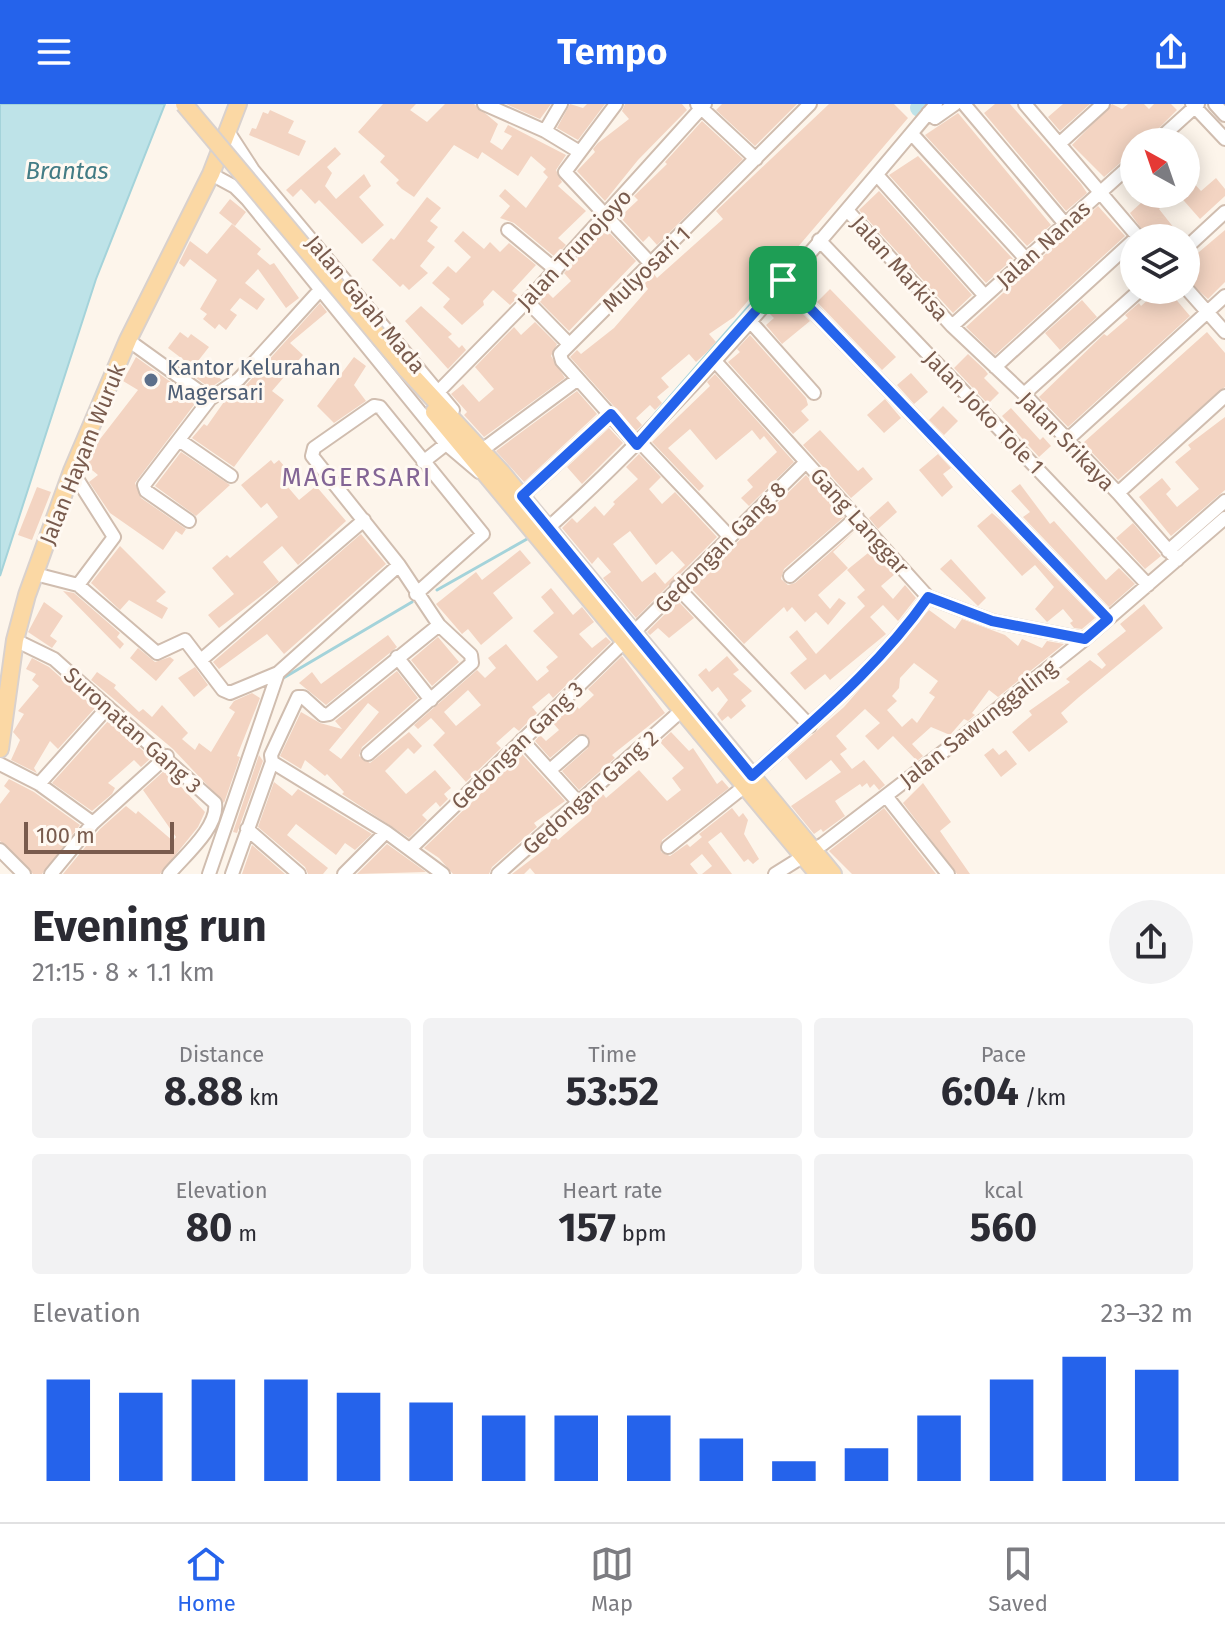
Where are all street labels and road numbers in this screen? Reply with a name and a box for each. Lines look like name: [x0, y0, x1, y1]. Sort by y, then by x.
street label: Jalan Trunojoyo: [511, 183, 637, 316]
street label: Jalan Nanas: [991, 195, 1096, 294]
street label: Jalan Markisa: [845, 210, 954, 327]
street label: Mulyosari 1: [597, 221, 696, 318]
street label: Jalan Gajah Mada: [300, 230, 431, 379]
street label: Jalan Joko Tole 1: [918, 345, 1049, 480]
street label: Jalan Hayam Wuruk: [34, 359, 131, 549]
street label: Jalan Srikaya: [1013, 386, 1121, 496]
street label: Gang Langgar: [805, 462, 915, 581]
street label: Gedongan Gang 8: [649, 476, 792, 619]
street label: Jalan Sawunggaling: [894, 653, 1063, 793]
street label: Suronatan Gang 3: [58, 662, 207, 799]
street label: Gedongan Gang 3: [446, 675, 589, 815]
street label: Gedongan Gang 2: [517, 724, 664, 860]

